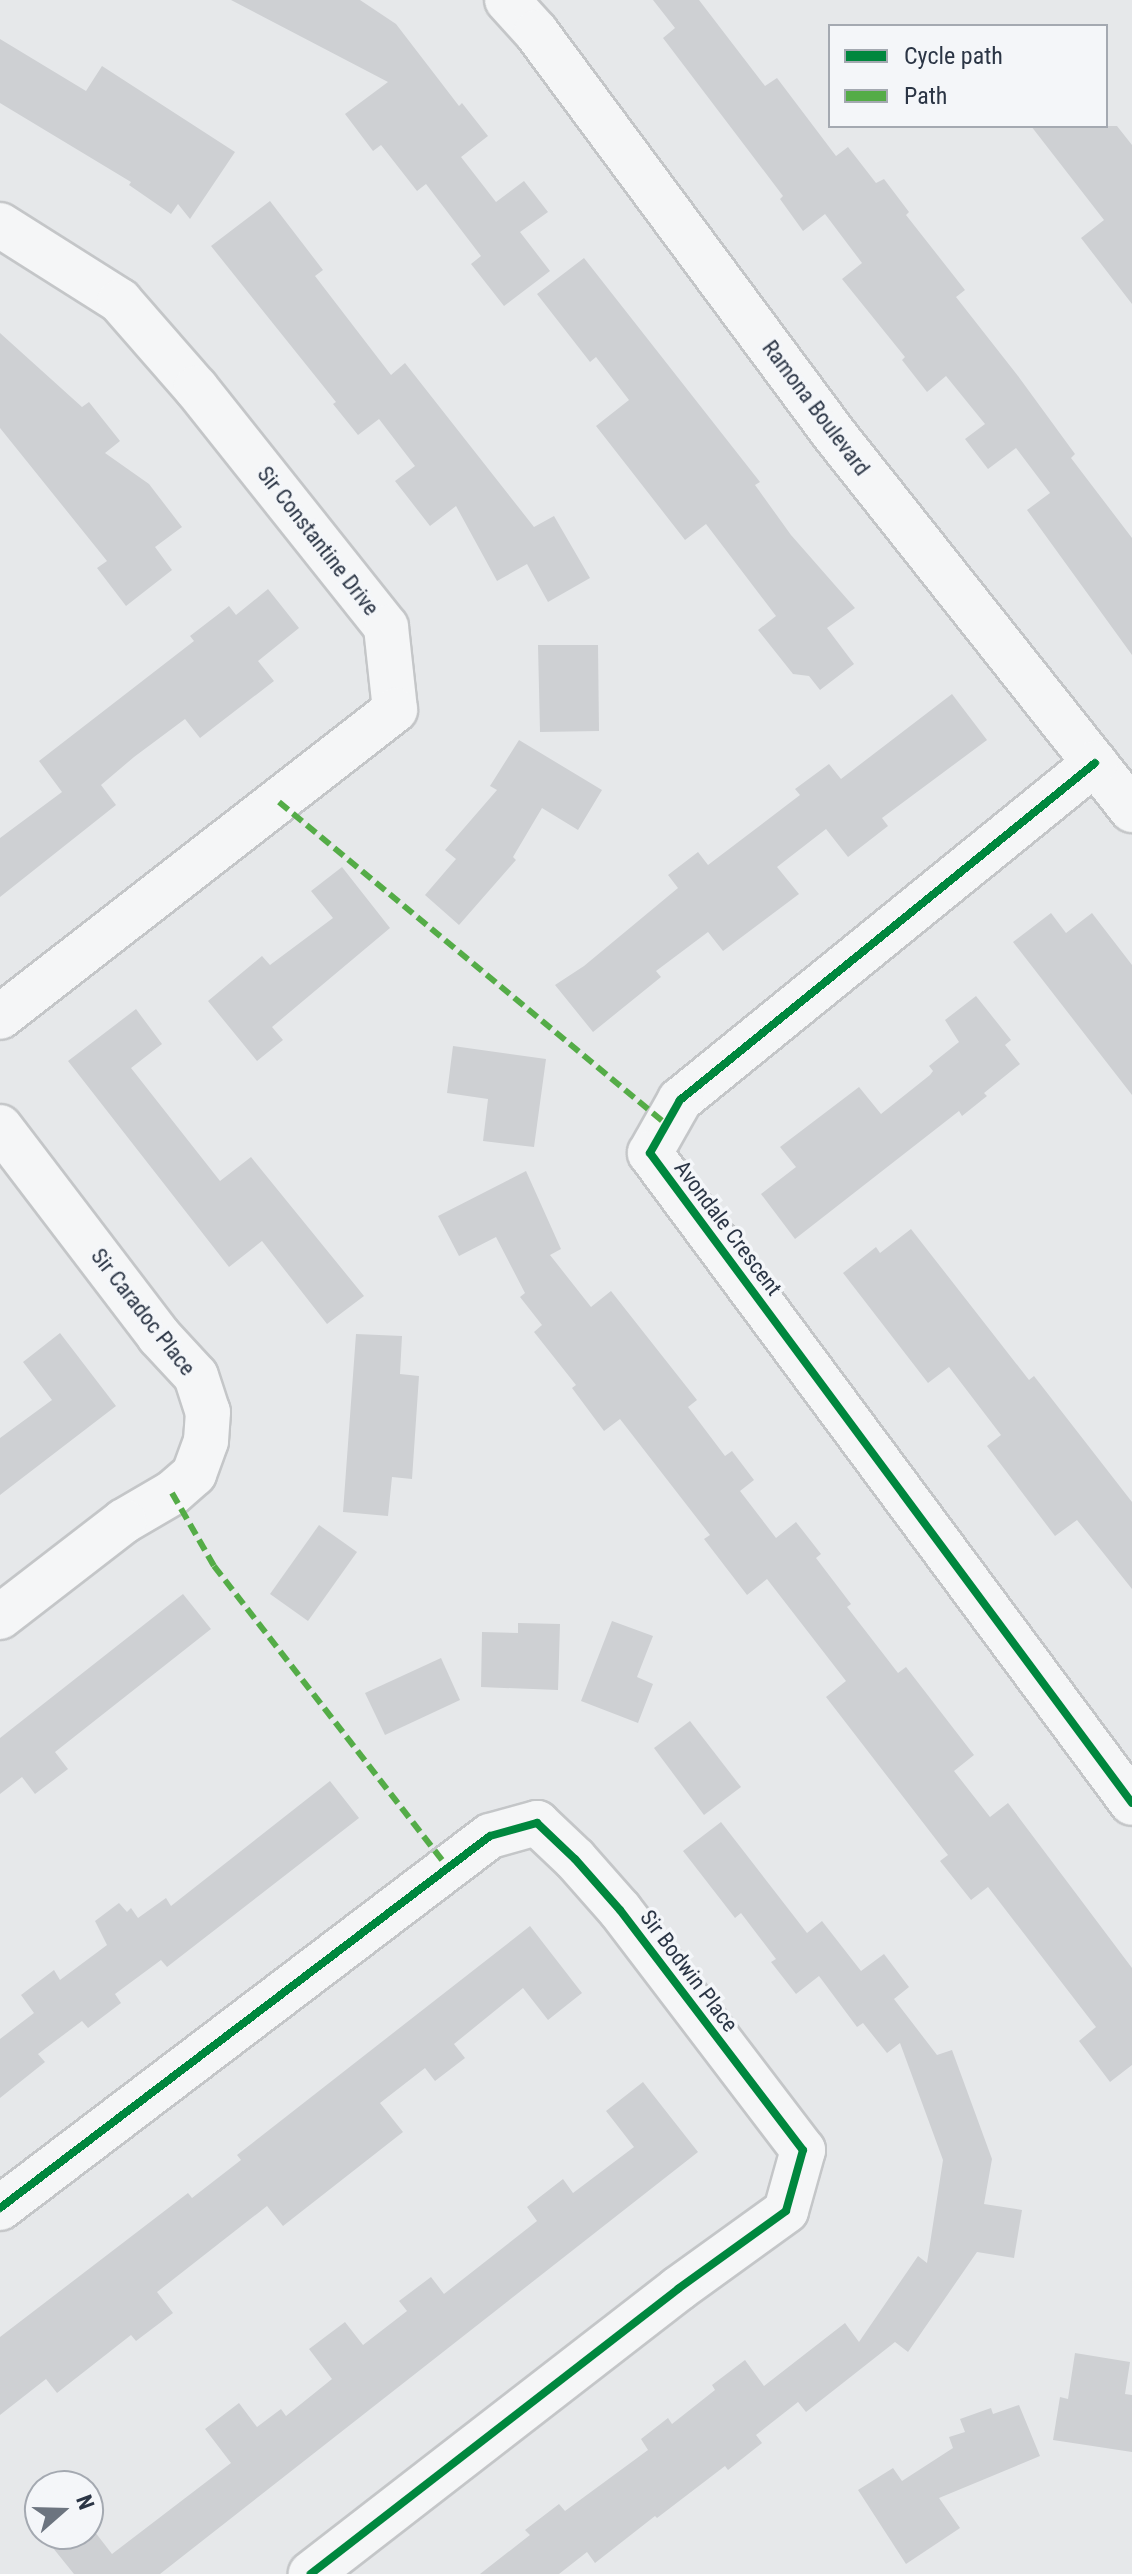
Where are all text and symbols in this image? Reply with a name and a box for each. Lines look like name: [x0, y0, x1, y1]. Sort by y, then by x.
legend: [828, 24, 1108, 128]
text: Cycle path: [904, 42, 1003, 70]
text: Path: [904, 82, 947, 110]
street label: Ramona Boulevard: [757, 335, 875, 481]
street label: Sir Constantine Drive: [252, 461, 384, 621]
street label: Avondale Crescent: [669, 1155, 787, 1301]
street label: Sir Caradoc Place: [85, 1243, 201, 1381]
street label: Sir Bodwin Place: [635, 1905, 743, 2037]
north arrow: [24, 2470, 104, 2550]
text: N: [71, 2492, 99, 2513]

